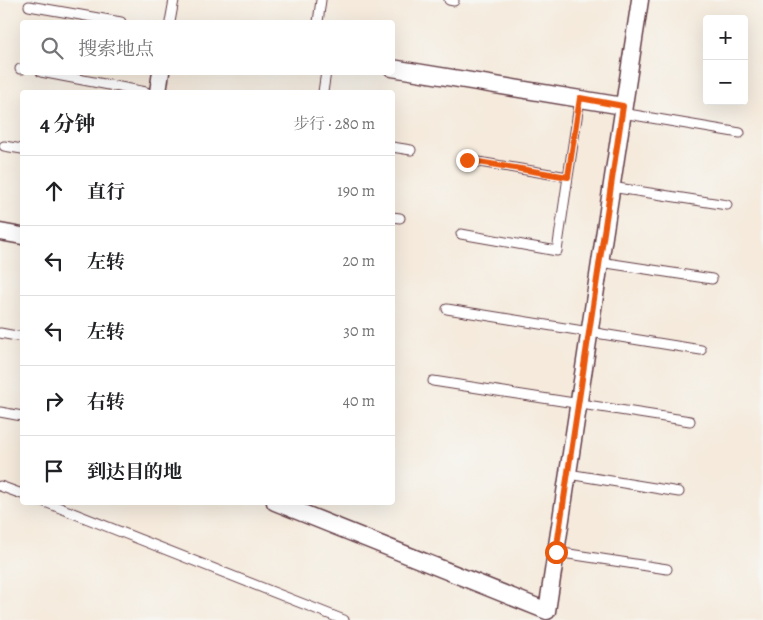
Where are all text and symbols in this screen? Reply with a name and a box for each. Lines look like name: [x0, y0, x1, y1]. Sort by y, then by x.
map controls: [703, 15, 748, 105]
button: +: [703, 15, 748, 60]
search box: [20, 20, 395, 75]
icon: search: [38, 34, 66, 62]
text: 搜索地点: [78, 36, 154, 62]
button: −: [703, 60, 748, 105]
text: 4 分钟: [40, 110, 96, 138]
text: 步行 · 280 m: [293, 113, 375, 135]
route end: [456, 149, 479, 172]
icon: ahead: [40, 177, 68, 205]
text: 直行: [87, 179, 125, 205]
text: 190 m: [337, 180, 375, 202]
icon: left: [40, 247, 68, 275]
text: 左转: [87, 249, 125, 275]
text: 20 m: [342, 250, 375, 272]
icon: left: [40, 317, 68, 345]
text: 左转: [87, 319, 125, 345]
text: 30 m: [343, 320, 375, 342]
icon: right: [40, 387, 68, 415]
text: 右转: [87, 389, 125, 415]
text: 40 m: [343, 390, 375, 412]
icon: arrive: [40, 457, 68, 485]
text: 到达目的地: [87, 459, 182, 485]
route start: [545, 541, 568, 564]

